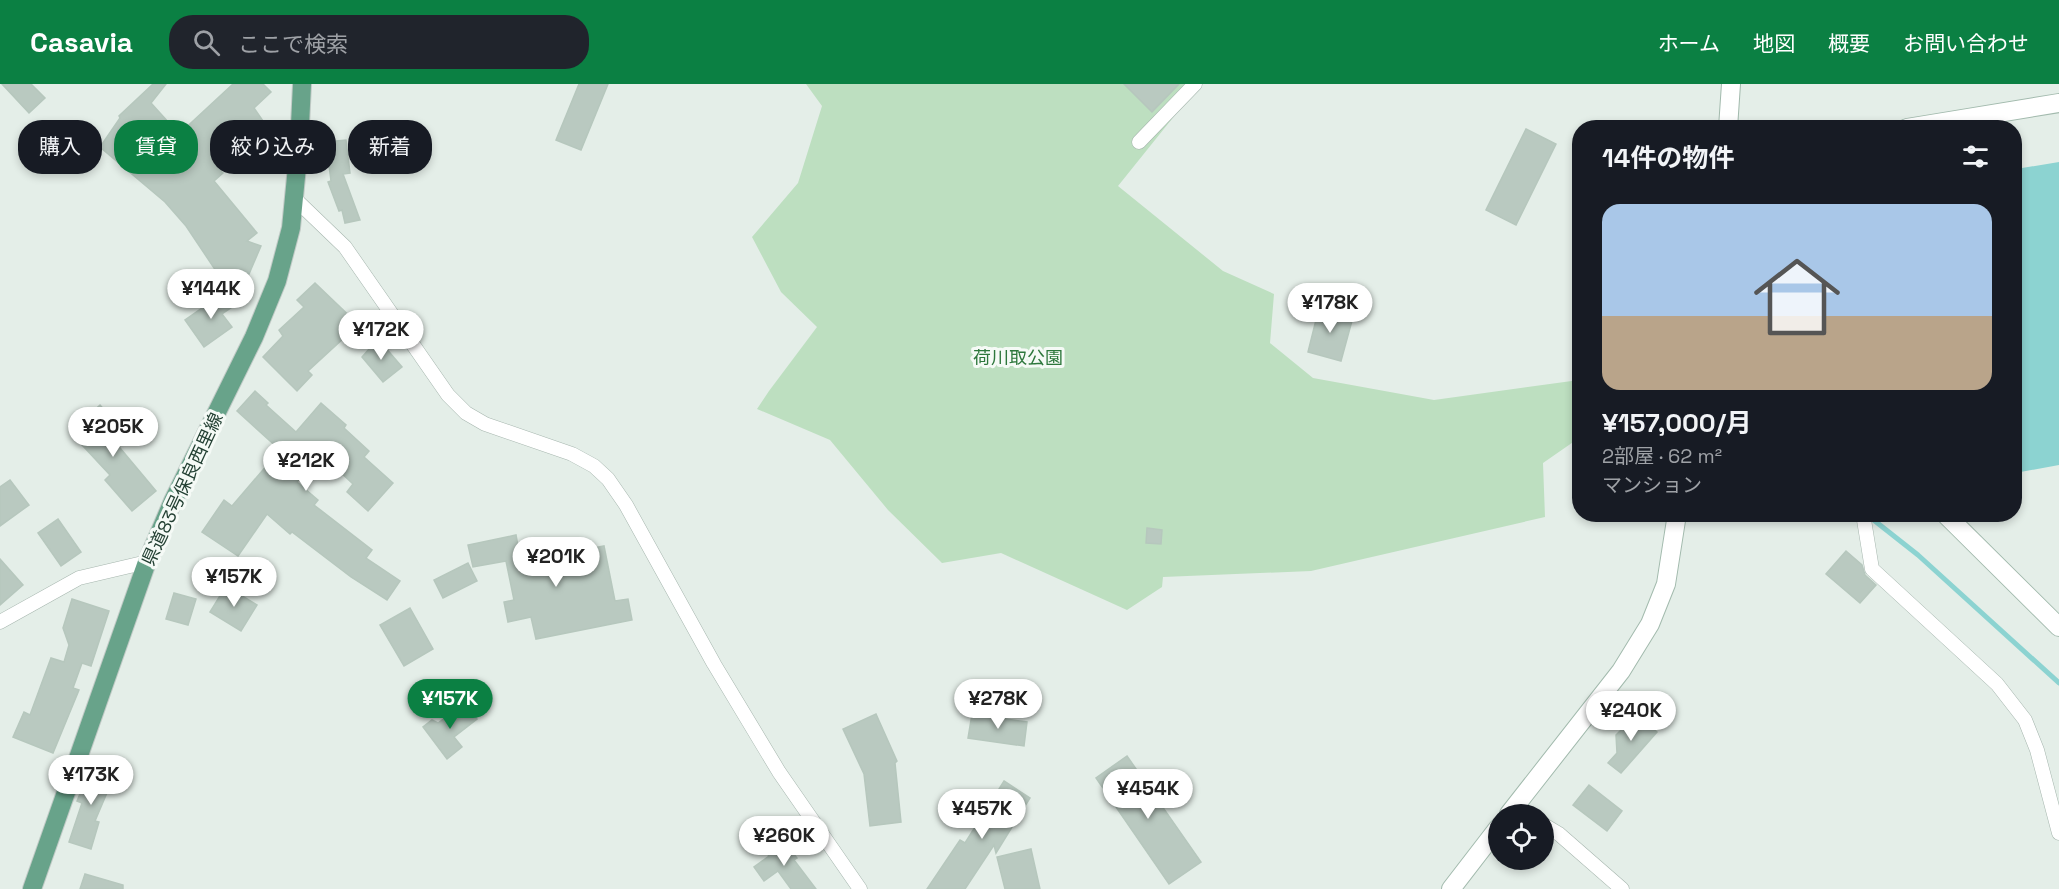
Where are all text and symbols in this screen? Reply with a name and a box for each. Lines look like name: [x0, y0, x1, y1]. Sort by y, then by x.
search box: [169, 15, 589, 69]
text: Casavia: [30, 24, 133, 60]
icon: search: [190, 26, 223, 59]
text: ここで検索: [238, 30, 348, 58]
text: ホーム: [1658, 30, 1720, 57]
text: 地図: [1753, 30, 1795, 57]
text: 概要: [1828, 30, 1870, 57]
text: お問い合わせ: [1903, 30, 2029, 57]
chip: 購入: [18, 120, 102, 174]
chip: 賃貸: [114, 120, 198, 174]
chip: 絞り込み: [210, 120, 336, 174]
chip: 新着: [348, 120, 432, 174]
icon: filters: [1959, 140, 1992, 173]
text: 14件の物件: [1602, 141, 1734, 175]
icon: home: [1743, 243, 1851, 351]
pin: ¥144K: [169, 269, 253, 320]
text: ¥144K: [181, 275, 241, 301]
pin: ¥178K: [1288, 283, 1372, 334]
text: ¥178K: [1301, 289, 1359, 315]
pin: ¥172K: [339, 310, 423, 361]
text: ¥172K: [353, 316, 409, 342]
park label: 荷川取公園: [973, 346, 1063, 369]
text: ¥157,000/月: [1602, 406, 1752, 440]
pin: ¥205K: [71, 407, 155, 458]
street label: 県道83号保良西里線: [136, 409, 228, 569]
text: ¥205K: [82, 413, 144, 439]
pin: ¥212K: [264, 441, 348, 492]
text: 2部屋 · 62 m²: [1602, 443, 1722, 469]
text: ¥212K: [277, 447, 335, 473]
text: マンション: [1602, 472, 1702, 498]
pin: ¥201K: [514, 537, 598, 588]
text: ¥201K: [527, 543, 585, 569]
pin: ¥157K: [192, 557, 276, 608]
text: ¥157K: [206, 563, 262, 589]
pin: ¥157K: [408, 679, 492, 730]
pin: ¥278K: [956, 679, 1040, 730]
text: ¥157K: [422, 685, 478, 711]
text: ¥278K: [968, 685, 1028, 711]
pin: ¥240K: [1589, 691, 1673, 742]
text: ¥240K: [1600, 697, 1662, 723]
pin: ¥173K: [49, 755, 133, 806]
text: ¥173K: [62, 761, 120, 787]
pin: ¥454K: [1106, 769, 1190, 820]
text: ¥454K: [1117, 775, 1179, 801]
pin: ¥457K: [940, 789, 1024, 840]
text: ¥457K: [952, 795, 1012, 821]
map controls: [1488, 804, 1554, 870]
button: locate: [1488, 804, 1554, 870]
pin: ¥260K: [742, 816, 826, 867]
text: ¥260K: [753, 822, 815, 848]

